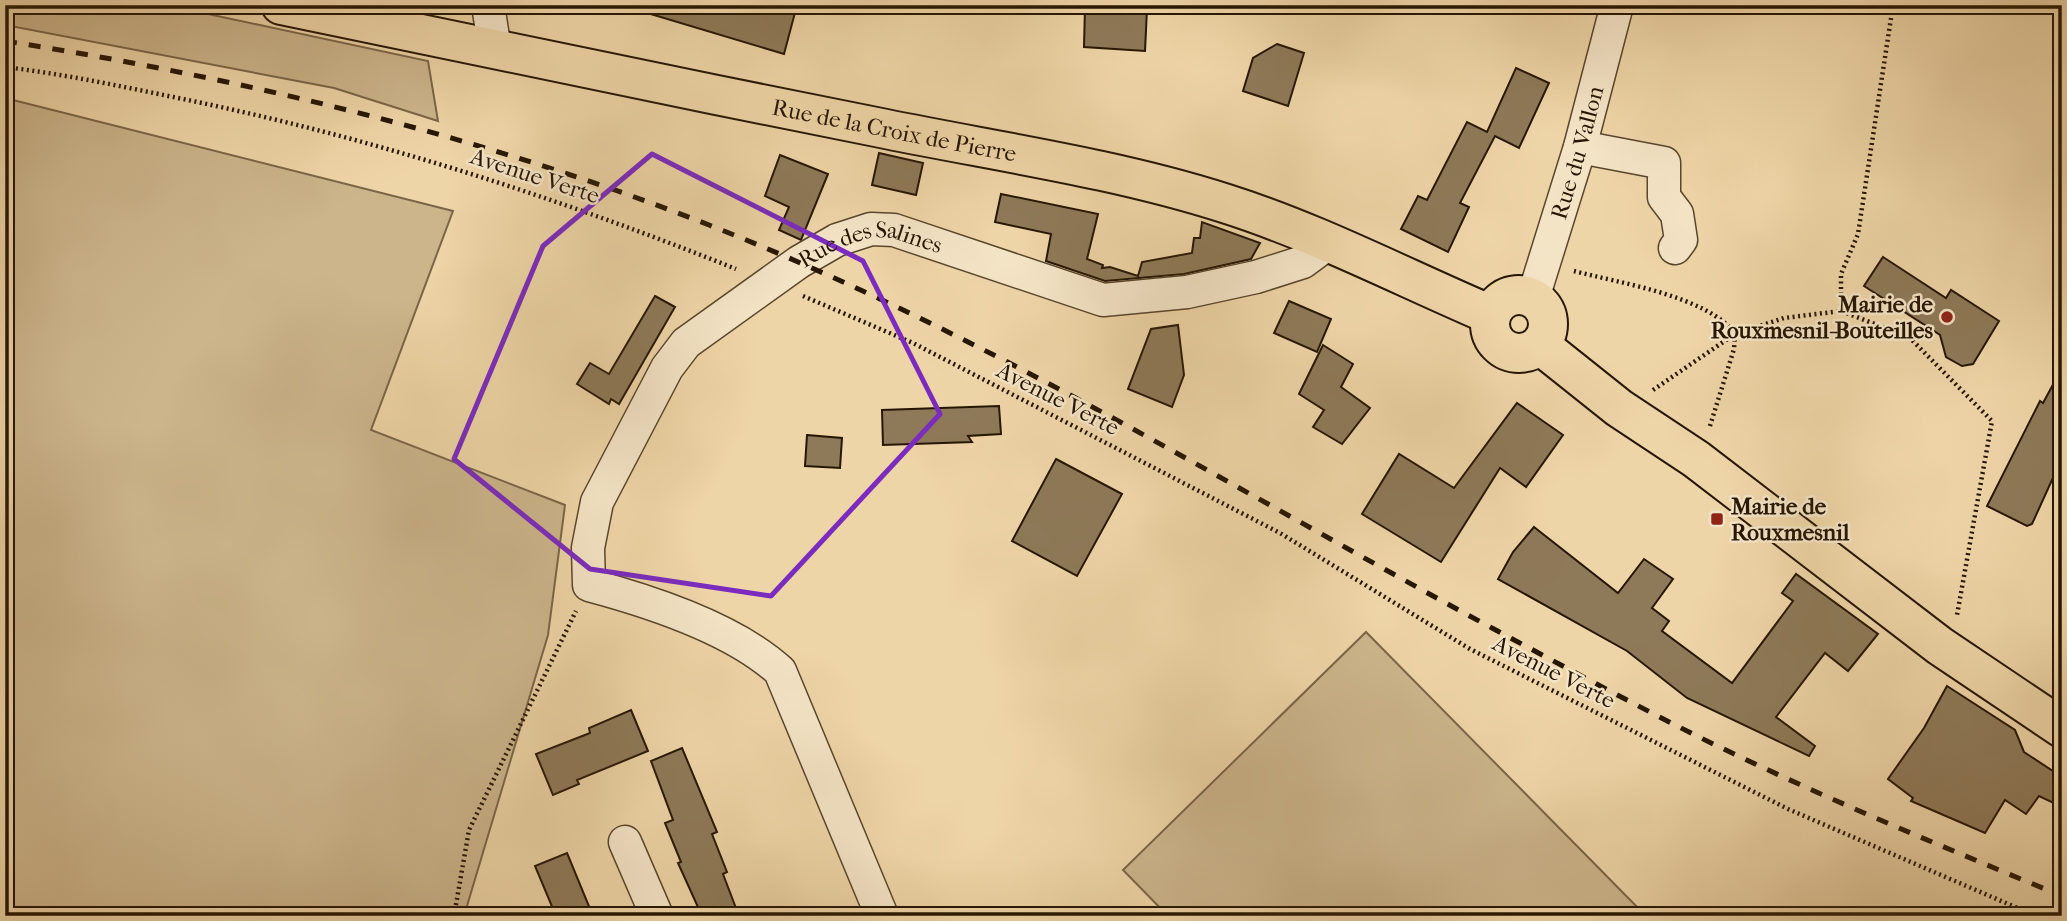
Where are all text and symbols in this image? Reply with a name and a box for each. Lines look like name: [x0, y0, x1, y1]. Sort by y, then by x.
street label: Rue du Vallon: [1545, 82, 1609, 223]
street label: Rue de la Croix de Pierre: [770, 93, 1019, 167]
street label: Avenue Verte: [466, 142, 603, 209]
street label: Rue des Salines: [793, 215, 946, 273]
place label: Mairie de Rouxmesnil-Bouteilles: [1711, 291, 1934, 344]
marker: Mairie de Rouxmesnil-Bouteilles: [1939, 309, 1955, 325]
street label: Avenue Verte: [991, 356, 1124, 441]
place label: Mairie de Rouxmesnil: [1731, 493, 1850, 546]
marker: Mairie de Rouxmesnil: [1709, 511, 1725, 527]
street label: Avenue Verte: [1487, 629, 1620, 714]

